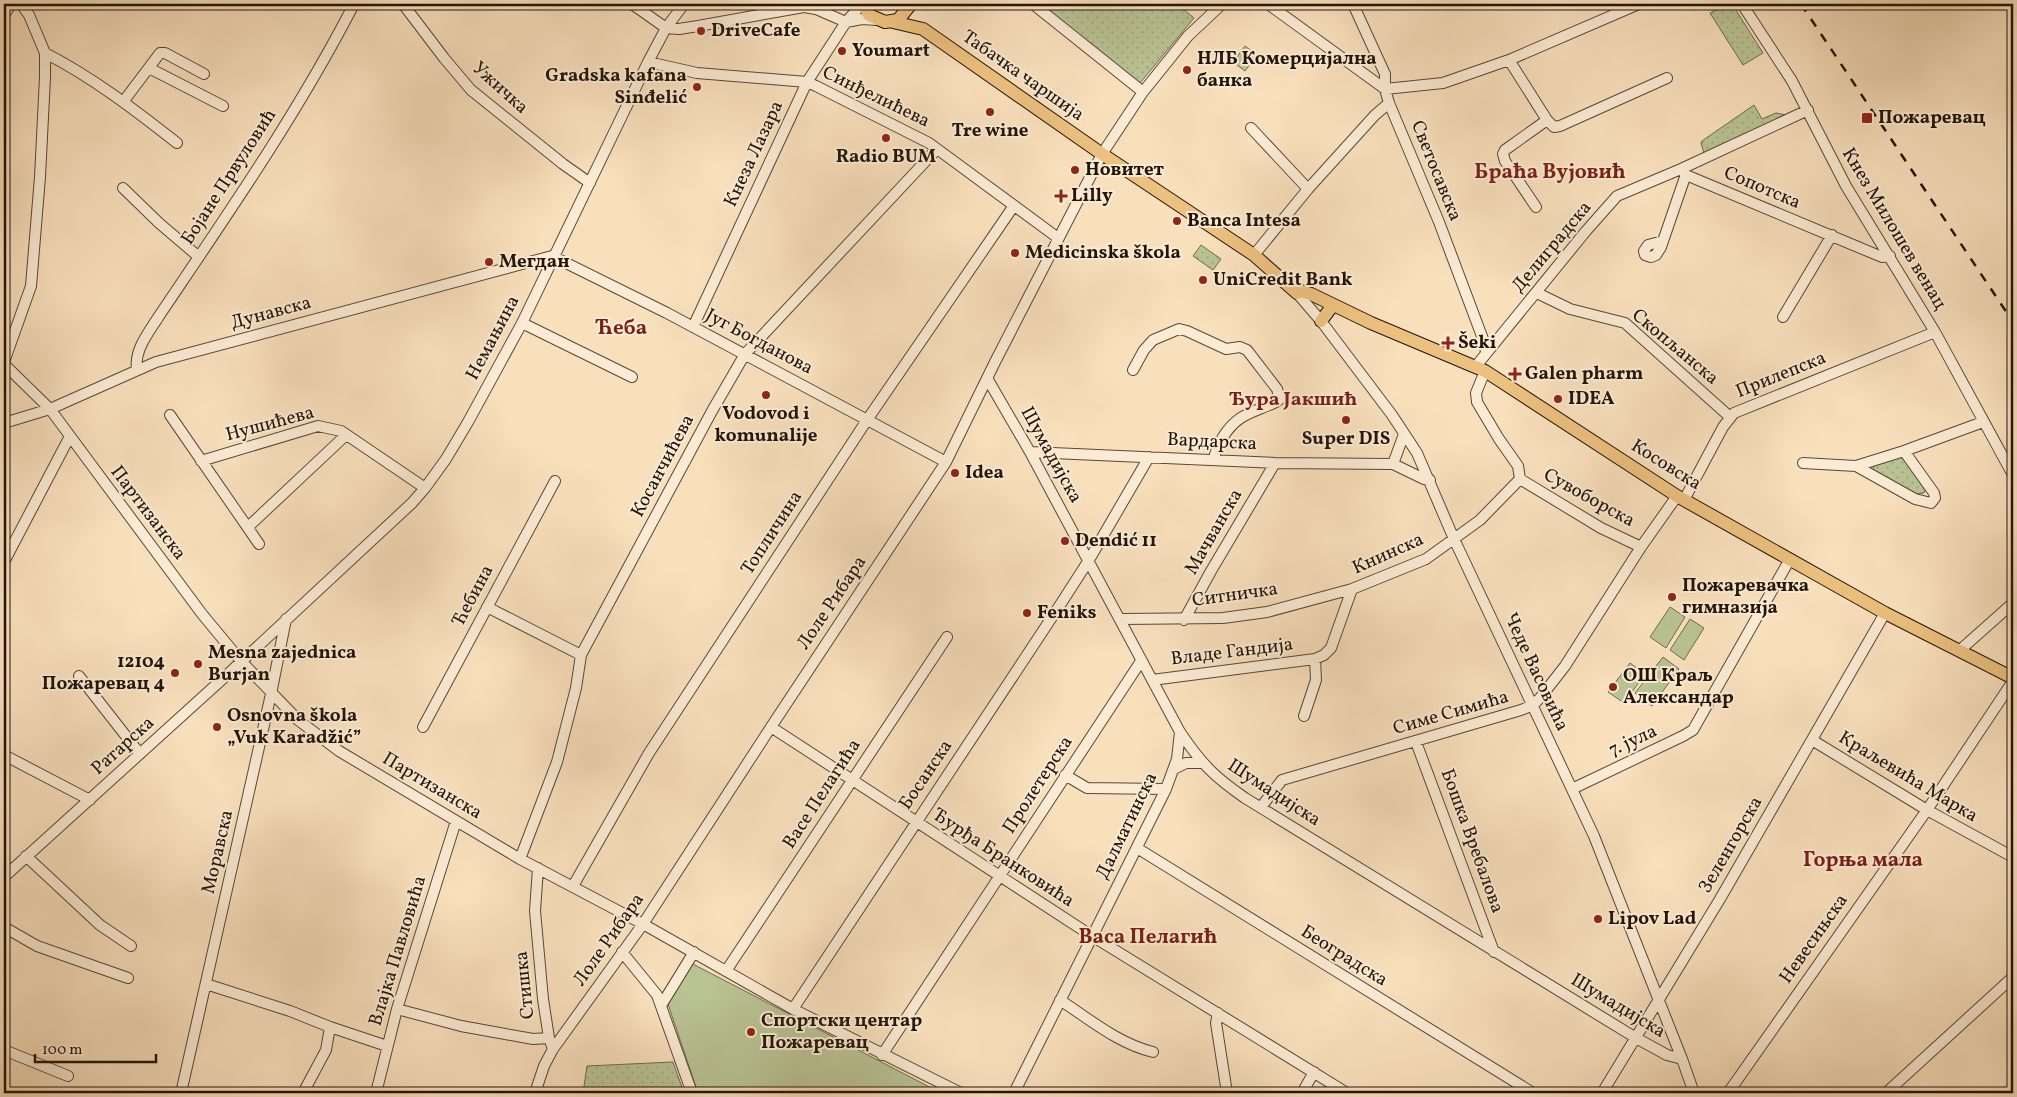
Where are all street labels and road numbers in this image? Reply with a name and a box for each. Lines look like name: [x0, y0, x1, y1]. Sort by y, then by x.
street label: Табачка чаршија: [957, 24, 1089, 128]
street label: Ужичка: [466, 56, 534, 120]
street label: Синђелићева: [818, 60, 934, 134]
street label: Кнеза Лазара: [718, 97, 790, 211]
street label: Бојане Првуловић: [175, 104, 283, 250]
street label: Светосавска: [1404, 117, 1468, 225]
street label: Кнез Милошев венац: [1835, 143, 1953, 315]
street label: Сопотска: [1720, 160, 1804, 216]
street label: Делиградска: [1506, 196, 1598, 298]
street label: Дунавска: [228, 290, 314, 336]
street label: Немањина: [460, 291, 526, 385]
street label: Југ Богданова: [701, 303, 817, 381]
street label: Скопљанска: [1626, 303, 1724, 391]
street label: Прилепска: [1732, 345, 1830, 405]
street label: Нушићева: [223, 400, 317, 448]
street label: Шумадијска: [1014, 402, 1088, 508]
street label: Косанчићева: [625, 410, 701, 522]
street label: Вардарска: [1166, 427, 1258, 457]
street label: Косовска: [1626, 433, 1706, 497]
street label: Партизанска: [104, 460, 192, 566]
street label: Сувоборска: [1539, 462, 1639, 534]
street label: Мачванска: [1179, 484, 1249, 580]
street label: Топличина: [735, 486, 809, 580]
street label: Книнска: [1348, 527, 1428, 581]
street label: Лоле Рибара: [791, 551, 873, 655]
street label: Ћебина: [446, 560, 500, 632]
street label: Ситничка: [1190, 576, 1280, 614]
street label: Чеде Васовића: [1497, 609, 1575, 735]
street label: Владе Гандија: [1169, 632, 1295, 672]
street label: Симе Симића: [1390, 684, 1512, 742]
street label: Ратарска: [86, 711, 160, 781]
street label: 7. јула: [1605, 719, 1661, 763]
street label: Краљевића Марка: [1833, 725, 1983, 829]
street label: Пролетерска: [997, 731, 1079, 839]
street label: Васе Пелагића: [777, 734, 867, 854]
street label: Босанска: [893, 735, 959, 815]
street label: Партизанска: [377, 746, 487, 826]
street label: Шумадијска: [1222, 753, 1326, 833]
street label: Бошка Вребалова: [1434, 765, 1510, 917]
street label: Далматинска: [1090, 768, 1164, 884]
street label: Зеленгорска: [1693, 792, 1769, 898]
street label: Ђурђа Бранковића: [927, 802, 1079, 914]
street label: Моравска: [196, 807, 240, 897]
street label: Влајка Павловића: [363, 873, 433, 1029]
street label: Лоле Рибара: [567, 888, 651, 992]
street label: Невесињска: [1773, 889, 1855, 989]
street label: Београдска: [1295, 919, 1393, 993]
street label: Стишка: [509, 950, 541, 1020]
street label: Шумадијска: [1566, 967, 1670, 1045]

